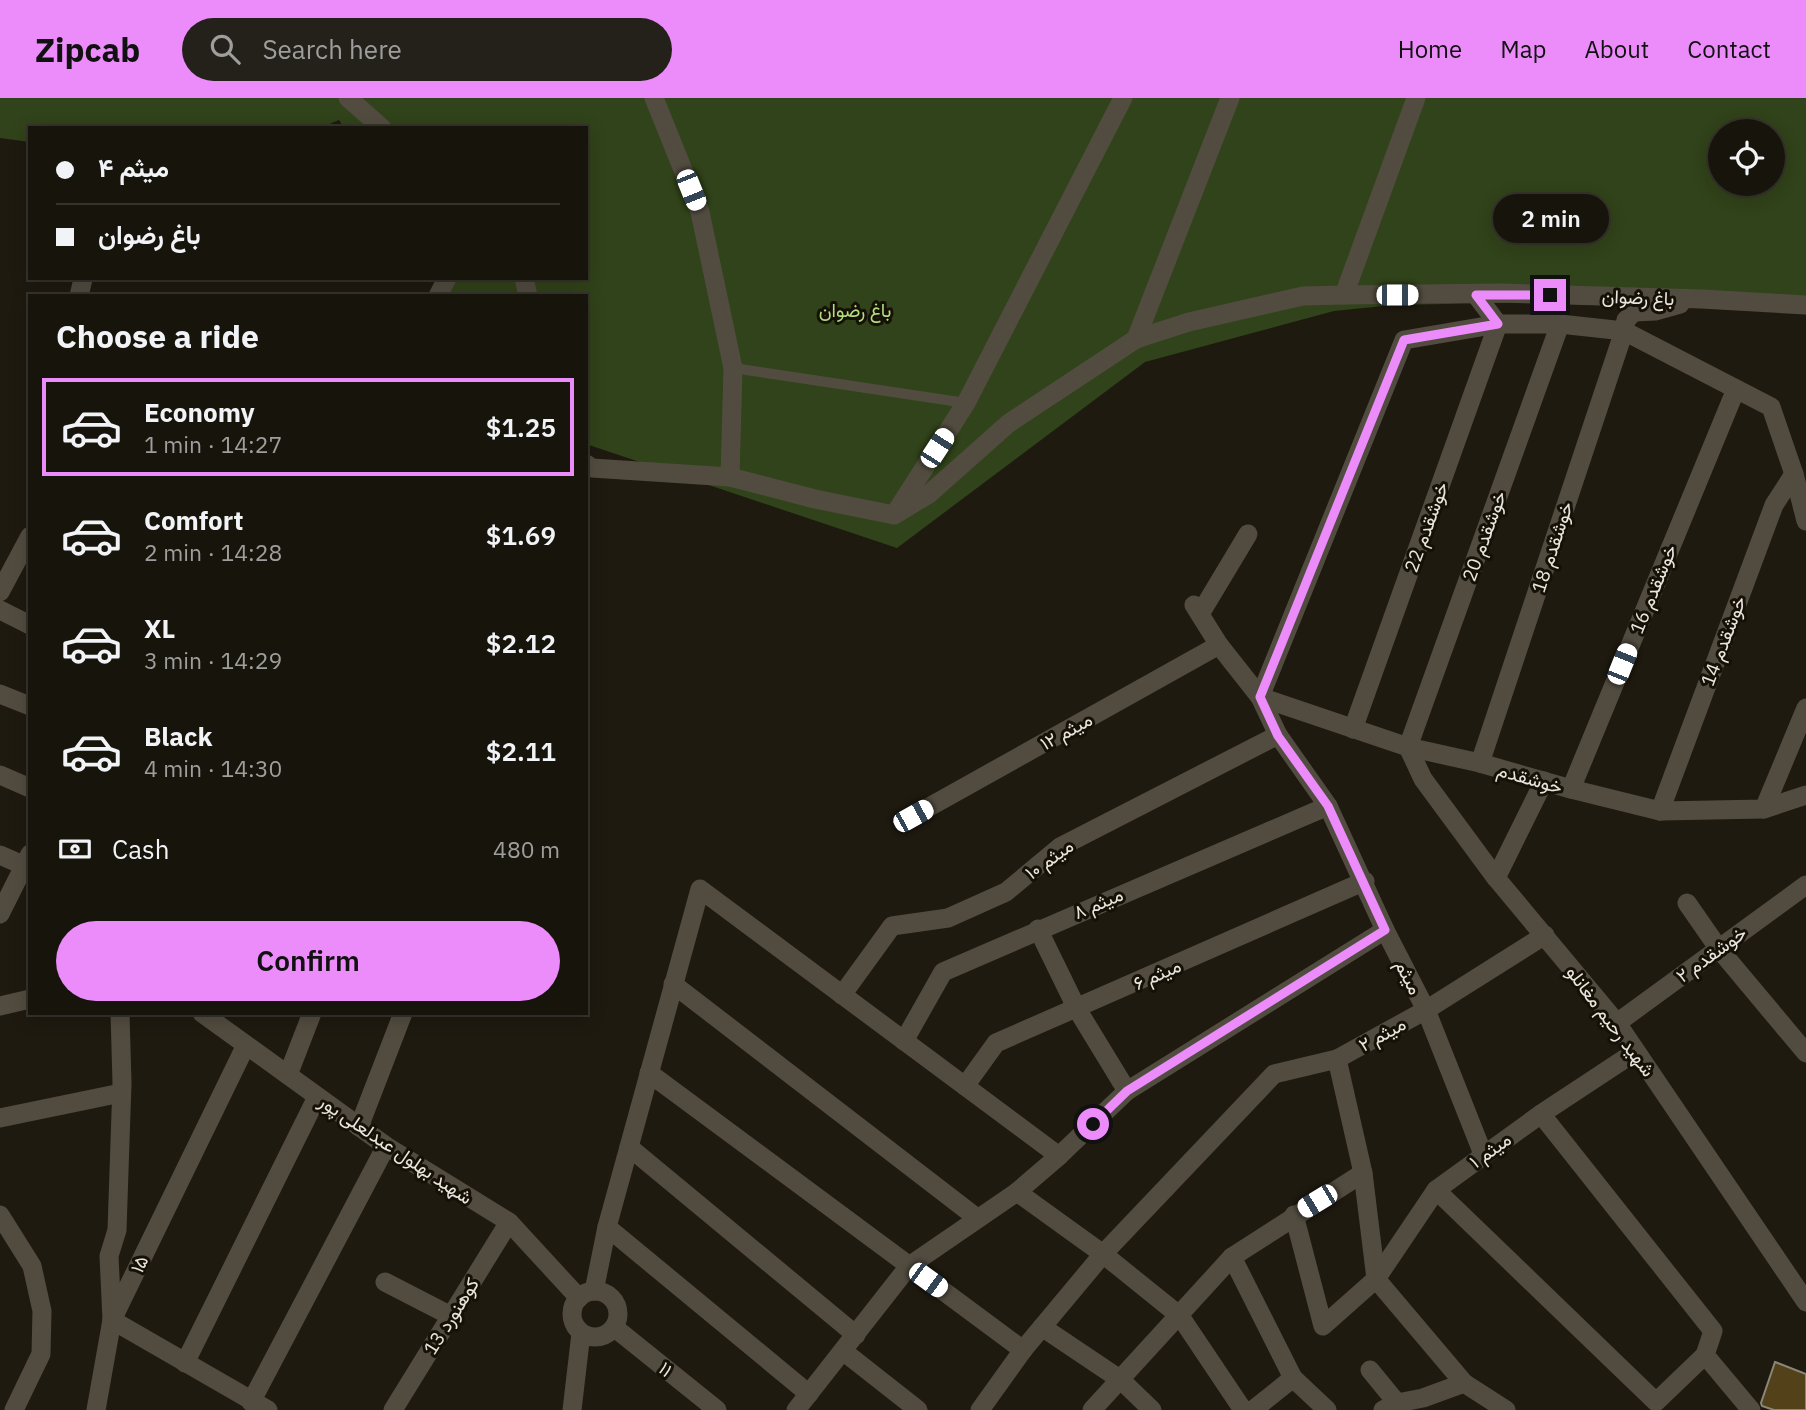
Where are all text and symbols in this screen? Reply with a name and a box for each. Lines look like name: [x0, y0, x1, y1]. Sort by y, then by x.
search box: [182, 18, 672, 81]
text: Zipcab: [35, 28, 140, 71]
icon: search: [206, 30, 244, 68]
text: Search here: [262, 32, 402, 66]
text: Home: [1398, 33, 1462, 65]
text: Map: [1500, 33, 1546, 65]
text: About: [1584, 33, 1649, 65]
text: Contact: [1687, 33, 1771, 65]
map controls: [1708, 119, 1785, 196]
button: locate: [1708, 119, 1785, 196]
text: ۴ میثم: [98, 150, 169, 184]
car: [674, 167, 709, 213]
callout: 2 min: [1492, 194, 1608, 242]
text: 2 min: [1521, 203, 1581, 233]
text: باغ رضوان: [98, 217, 201, 251]
route end: [1534, 279, 1566, 311]
street label: باغ رضوان: [1601, 284, 1675, 311]
car: [1377, 285, 1419, 306]
park label: باغ رضوان: [819, 298, 891, 323]
text: Choose a ride: [56, 315, 259, 357]
text: Economy: [144, 395, 255, 429]
icon: car: [60, 396, 123, 459]
text: $1.25: [486, 410, 556, 444]
car: [917, 425, 958, 471]
text: 1 min · 14:27: [144, 429, 282, 459]
street label: خوشقدم 22: [1399, 479, 1454, 576]
street label: خوشقدم 20: [1457, 488, 1512, 585]
street label: خوشقدم 18: [1526, 498, 1579, 596]
text: Comfort: [144, 503, 243, 537]
icon: car: [60, 504, 123, 567]
text: $1.69: [486, 518, 556, 552]
text: 2 min · 14:28: [144, 537, 282, 567]
street label: خوشقدم 16: [1624, 541, 1683, 638]
street label: خوشقدم 14: [1695, 593, 1752, 690]
text: XL: [144, 611, 175, 645]
icon: car: [60, 612, 123, 675]
text: $2.12: [486, 626, 556, 660]
car: [1605, 641, 1640, 687]
text: 3 min · 14:29: [144, 645, 282, 675]
street label: ۱۲ میثم: [1036, 707, 1097, 756]
text: Black: [144, 719, 212, 753]
icon: car: [60, 720, 123, 783]
text: $2.11: [486, 734, 556, 768]
text: 4 min · 14:30: [144, 753, 282, 783]
street label: خوشقدم: [1494, 757, 1566, 800]
car: [890, 797, 937, 835]
icon: cash: [56, 830, 94, 868]
text: Cash: [112, 832, 169, 866]
street label: ۱۰ میثم: [1020, 833, 1078, 885]
text: 480 m: [493, 834, 560, 864]
street label: ۸ میثم: [1070, 882, 1127, 925]
street label: ۲ خوشقدم: [1671, 920, 1752, 988]
button: Confirm: [56, 921, 560, 1001]
street label: ۶ میثم: [1129, 953, 1185, 996]
street label: میثم: [1389, 956, 1428, 999]
street label: شهید رحیم مغانلو: [1561, 961, 1661, 1082]
street label: ۲ میثم: [1354, 1011, 1410, 1058]
street label: شهید بهلول عبدلعلی پور: [313, 1088, 477, 1211]
route start: [1077, 1108, 1109, 1140]
street label: ۱ میثم: [1464, 1127, 1516, 1174]
car: [1294, 1181, 1341, 1221]
street label: ۱۵: [125, 1251, 153, 1277]
car: [905, 1259, 952, 1301]
street label: کوهنورد 13: [418, 1273, 484, 1359]
street label: ۱۱: [654, 1356, 678, 1382]

